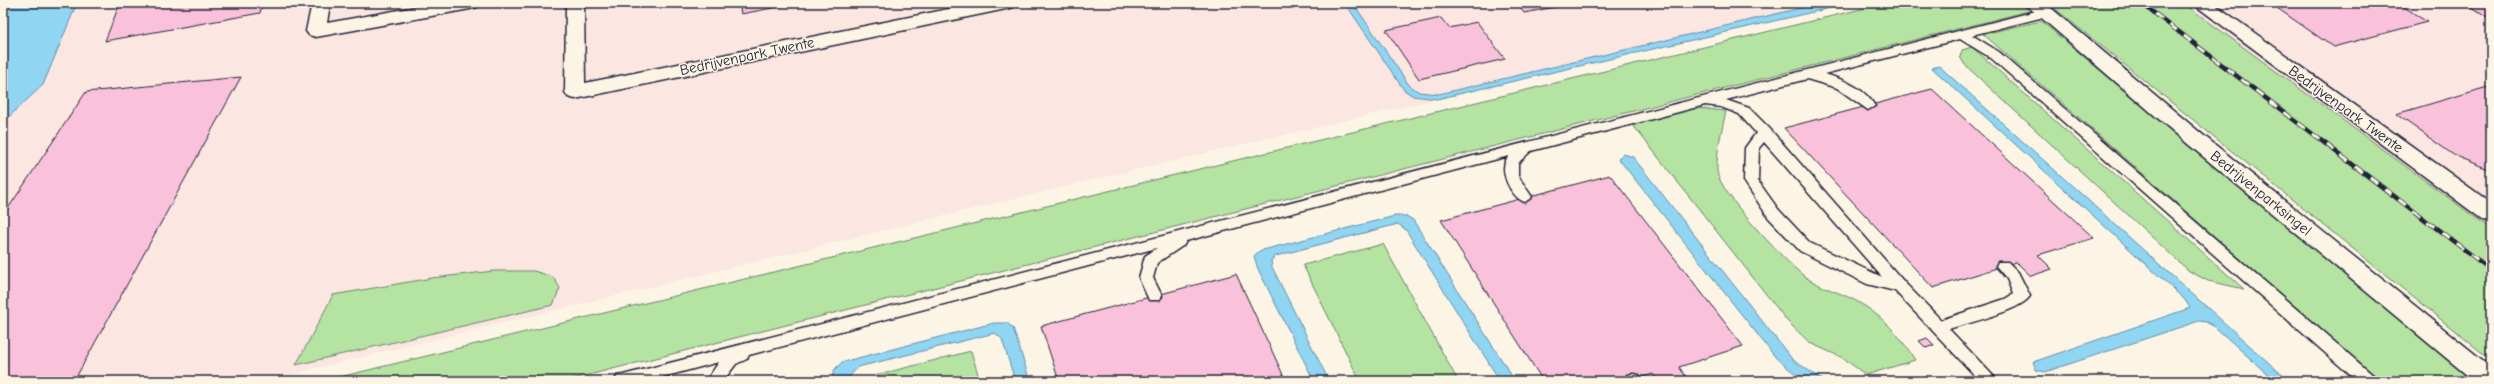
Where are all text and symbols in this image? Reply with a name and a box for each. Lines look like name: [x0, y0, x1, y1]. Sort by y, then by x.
street label: Bedrijvenpark Twente: [678, 33, 816, 79]
street label: Bedrijvenpark Twente: [2285, 61, 2407, 157]
street label: Bedrijvenparksingel: [2207, 147, 2315, 239]

